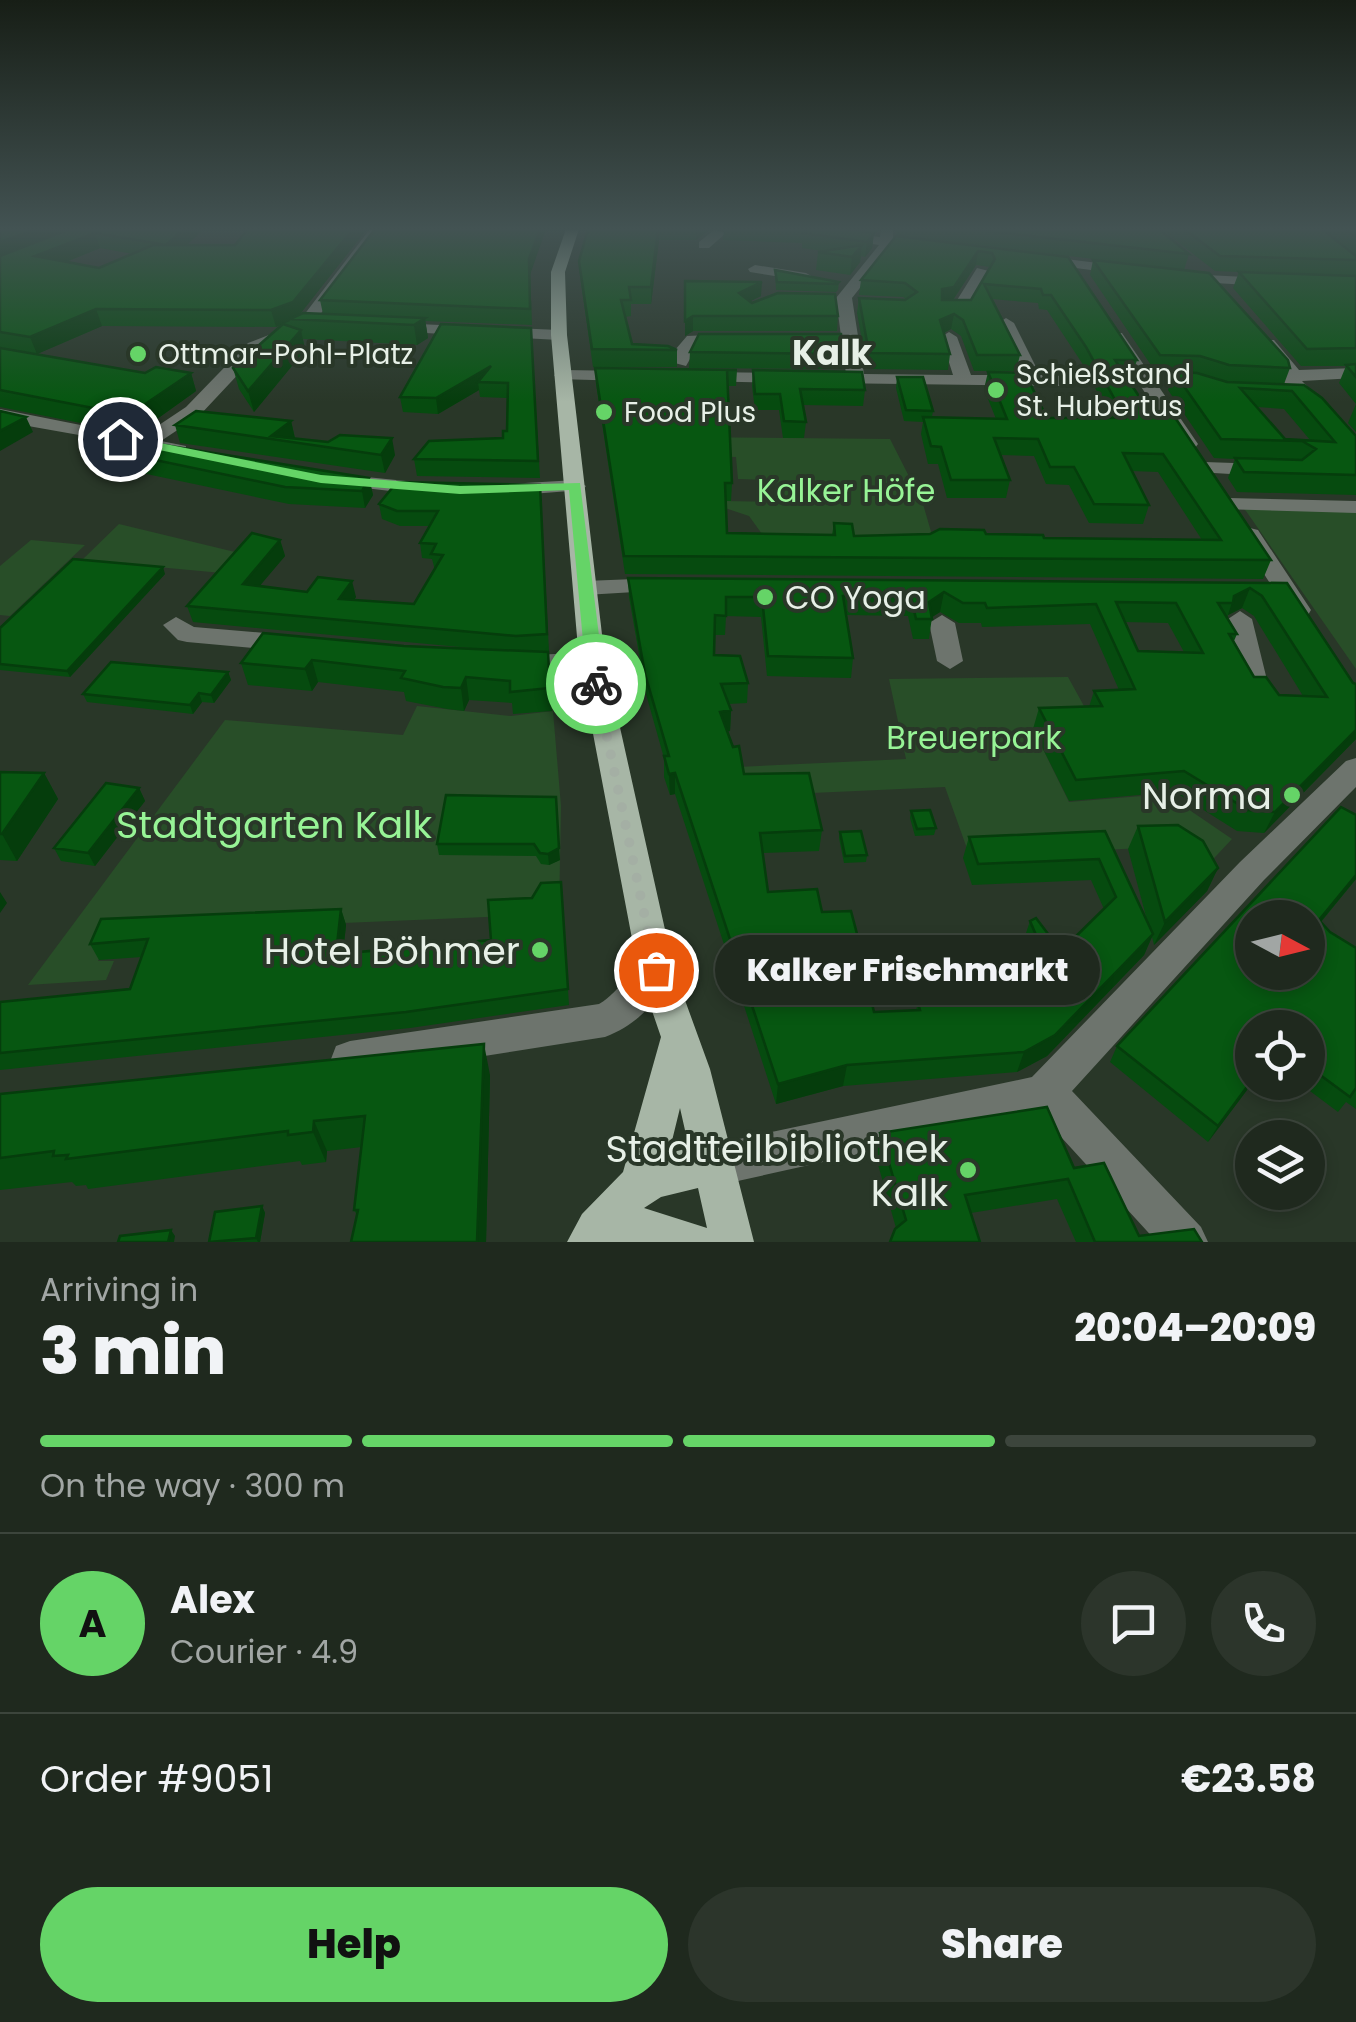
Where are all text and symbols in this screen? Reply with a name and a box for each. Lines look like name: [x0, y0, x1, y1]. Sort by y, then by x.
district label: Kalk: [792, 328, 872, 377]
place label: Ottmar-Pohl-Platz: [158, 335, 413, 374]
marker: Ottmar-Pohl-Platz: [127, 343, 149, 365]
place label: Schießstand St. Hubertus: [1016, 355, 1191, 426]
marker: Schießstand St. Hubertus: [985, 379, 1007, 401]
place label: Food Plus: [624, 393, 756, 432]
pin: [78, 397, 163, 482]
marker: Food Plus: [593, 401, 615, 423]
icon: home: [93, 412, 148, 467]
park label: Kalker Höfe: [757, 468, 935, 513]
place label: CO Yoga: [785, 575, 926, 620]
marker: CO Yoga: [754, 586, 776, 608]
courier: [546, 634, 646, 734]
icon: bike: [569, 657, 624, 712]
park label: Breuerpark: [886, 715, 1062, 760]
place label: Norma: [1142, 769, 1272, 822]
marker: Norma: [1281, 784, 1303, 806]
park label: Stadtgarten Kalk: [116, 798, 432, 851]
north arrow: [1235, 900, 1325, 990]
map controls: [1235, 900, 1325, 1210]
place label: Hotel Böhmer: [264, 924, 520, 977]
pin: [614, 928, 699, 1013]
callout: Kalker Frischmarkt: [716, 935, 1101, 1005]
marker: Hotel Böhmer: [529, 939, 551, 961]
icon: bag: [629, 943, 684, 998]
text: Kalker Frischmarkt: [747, 947, 1068, 992]
button: locate: [1235, 1010, 1325, 1100]
button: layers: [1235, 1120, 1325, 1210]
place label: Stadtteilbibliothek Kalk: [606, 1122, 948, 1219]
marker: Stadtteilbibliothek Kalk: [957, 1159, 979, 1181]
text: Arriving in: [40, 1267, 198, 1312]
text: 20:04–20:09: [1074, 1301, 1316, 1354]
text: 3 min: [40, 1306, 226, 1397]
text: On the way · 300 m: [40, 1463, 345, 1508]
button: chat: [1081, 1571, 1186, 1676]
button: phone: [1211, 1571, 1316, 1676]
text: Alex: [170, 1573, 255, 1626]
text: A: [78, 1597, 107, 1650]
text: Courier · 4.9: [170, 1629, 358, 1674]
text: Order #9051: [40, 1752, 273, 1805]
text: €23.58: [1181, 1752, 1316, 1805]
button: Help: [40, 1887, 668, 2002]
button: Share: [688, 1887, 1316, 2002]

